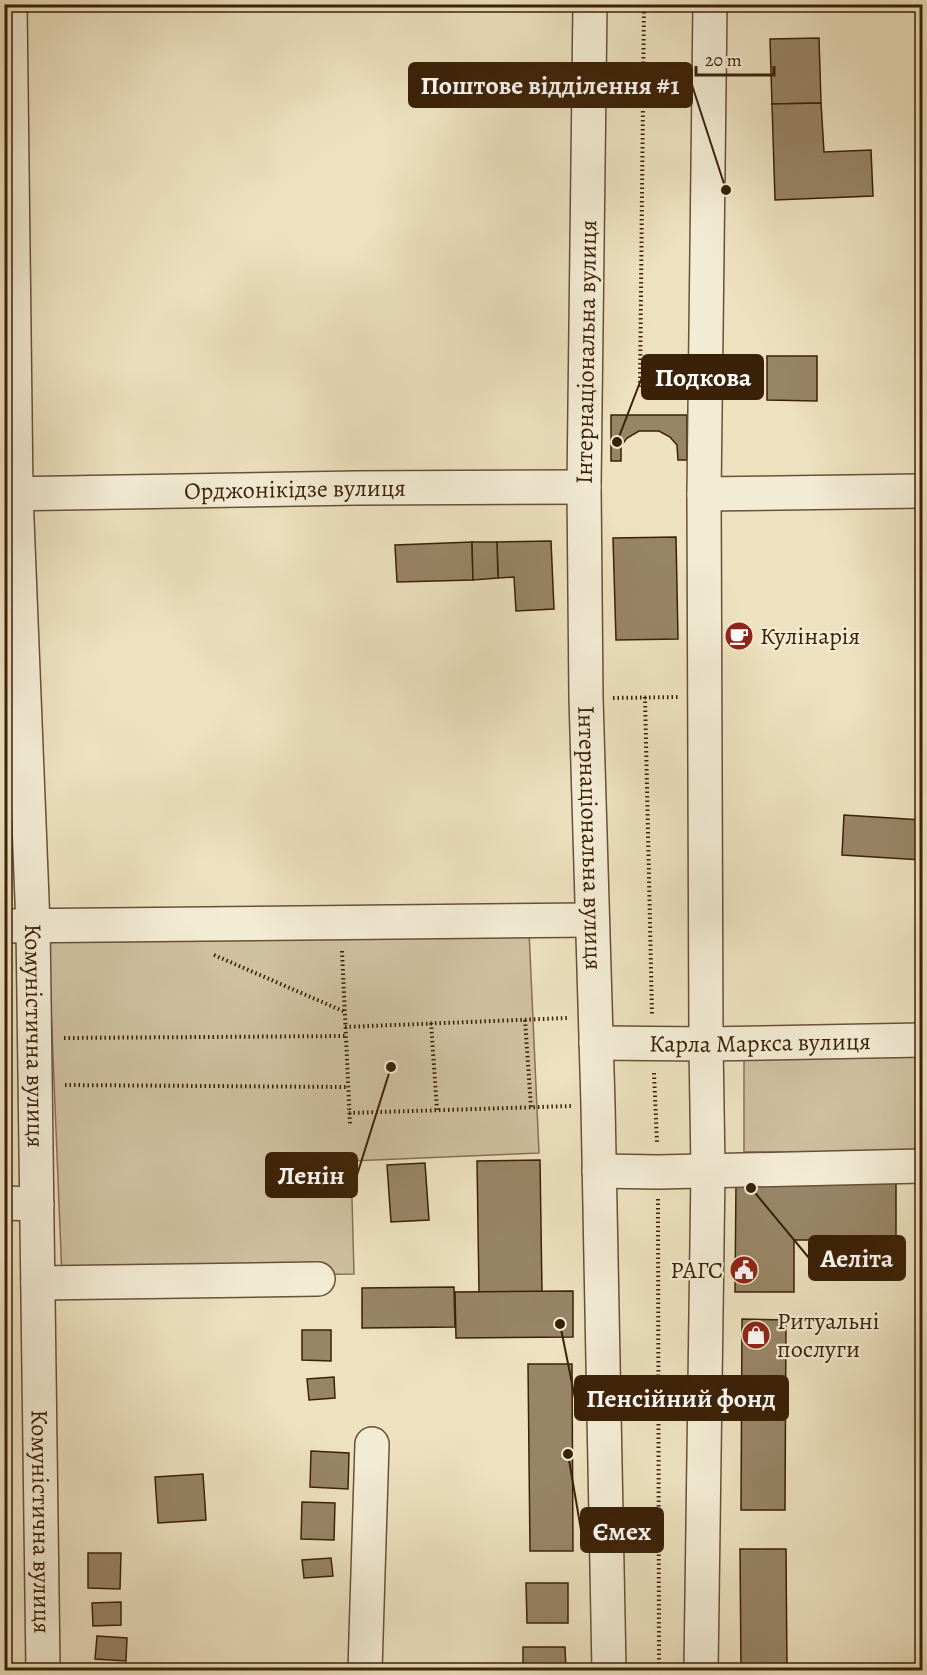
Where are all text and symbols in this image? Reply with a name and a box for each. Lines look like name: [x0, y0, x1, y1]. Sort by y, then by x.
scale bar: [696, 39, 774, 77]
text: 20 m: [705, 48, 742, 72]
callout: Поштове відділення #1: [409, 63, 692, 107]
text: Поштове відділення #1: [421, 68, 680, 103]
street label: Інтернаціональна вулиця: [568, 220, 604, 484]
callout: Подкова: [642, 355, 763, 399]
text: Подкова: [655, 360, 752, 395]
street label: Орджонікідзе вулиця: [184, 472, 406, 507]
cafe icon: Кулінарія: [723, 620, 755, 652]
place label: Кулінарія: [760, 620, 860, 652]
street label: Інтернаціональна вулиця: [570, 705, 610, 971]
street label: Комуністична вулиця: [17, 923, 52, 1148]
street label: Карла Маркса вулиця: [649, 1025, 871, 1060]
callout: Ленін: [266, 1153, 357, 1197]
text: Ленін: [277, 1158, 345, 1193]
callout: Аеліта: [809, 1236, 905, 1280]
text: Аеліта: [820, 1241, 894, 1276]
place label: РАГС: [670, 1254, 723, 1286]
public building icon: РАГС: [728, 1254, 760, 1286]
place label: Ритуальні послуги: [777, 1305, 879, 1365]
shop icon: Ритуальні послуги: [740, 1319, 772, 1351]
callout: Пенсійний фонд: [575, 1376, 788, 1420]
text: Пенсійний фонд: [586, 1381, 776, 1416]
street label: Комуністична вулиця: [24, 1409, 59, 1634]
callout: Ємех: [581, 1508, 663, 1552]
text: Ємех: [593, 1514, 652, 1549]

